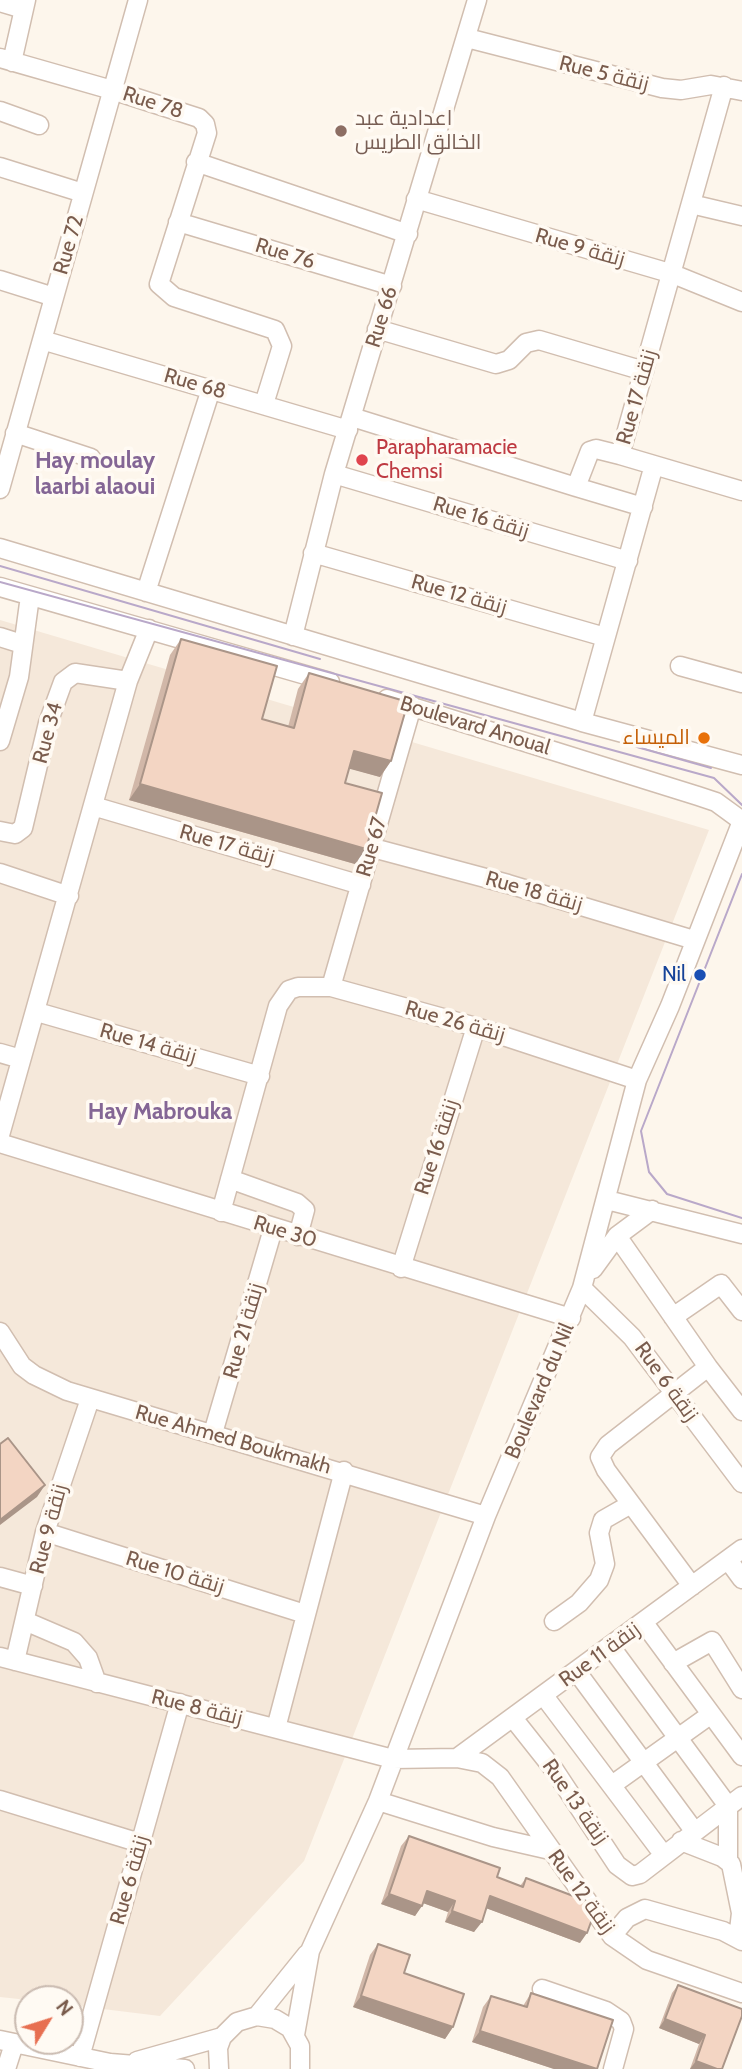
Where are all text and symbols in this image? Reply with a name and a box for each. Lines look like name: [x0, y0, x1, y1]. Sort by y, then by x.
street label: Rue 5 زنقة: [556, 51, 652, 97]
street label: Rue 78: [120, 81, 186, 125]
place label: اعدادية عبد الخالق الطريس: [355, 106, 482, 156]
marker: اعدادية عبد الخالق الطريس: [333, 123, 349, 139]
street label: Rue 72: [49, 212, 89, 278]
street label: Rue 9 زنقة: [532, 223, 628, 273]
street label: Rue 76: [252, 233, 318, 275]
street label: Rue 66: [361, 283, 403, 351]
street label: Rue 17 زنقة: [611, 347, 663, 447]
street label: Rue 68: [161, 363, 229, 405]
place label: Parapharamacie Chemsi: [376, 435, 517, 485]
district label: Hay moulay laarbi alaoui: [35, 447, 155, 501]
marker: Parapharamacie Chemsi: [354, 452, 370, 468]
street label: Rue 16 زنقة: [430, 491, 532, 545]
street label: Rue 12 زنقة: [408, 569, 510, 621]
street label: Boulevard Anoual: [397, 691, 553, 761]
street label: Rue 34: [28, 700, 68, 766]
place label: الميساء: [623, 725, 690, 751]
marker: الميساء: [696, 730, 712, 746]
street label: Rue 67: [351, 814, 393, 880]
street label: Rue 17 زنقة: [177, 819, 277, 871]
street label: Rue 18 زنقة: [483, 866, 585, 918]
place label: Nil: [662, 962, 686, 988]
marker: Nil: [692, 967, 708, 983]
street label: Rue 26 زنقة: [402, 996, 508, 1048]
street label: Rue 14 زنقة: [97, 1018, 199, 1070]
street label: Rue 16 زنقة: [410, 1096, 464, 1198]
district label: Hay Mabrouka: [88, 1098, 232, 1126]
street label: Rue 30: [250, 1210, 320, 1254]
street label: Rue 21 زنقة: [218, 1280, 270, 1382]
street label: Boulevard du Nil: [500, 1319, 580, 1463]
street label: Rue 6 زنقة: [629, 1337, 703, 1427]
street label: Rue Ahmed Boukmakh: [132, 1400, 334, 1480]
street label: Rue 9 زنقة: [25, 1481, 73, 1577]
street label: Rue 10 زنقة: [123, 1546, 227, 1600]
street label: Rue 11 زنقة: [555, 1617, 645, 1693]
street label: Rue 8 زنقة: [149, 1685, 245, 1731]
street label: Rue 13 زنقة: [536, 1754, 614, 1850]
street label: Rue 6 زنقة: [105, 1832, 155, 1928]
street label: Rue 12 زنقة: [542, 1845, 620, 1939]
north arrow: [14, 1985, 84, 2055]
text: N: [51, 1996, 78, 2020]

